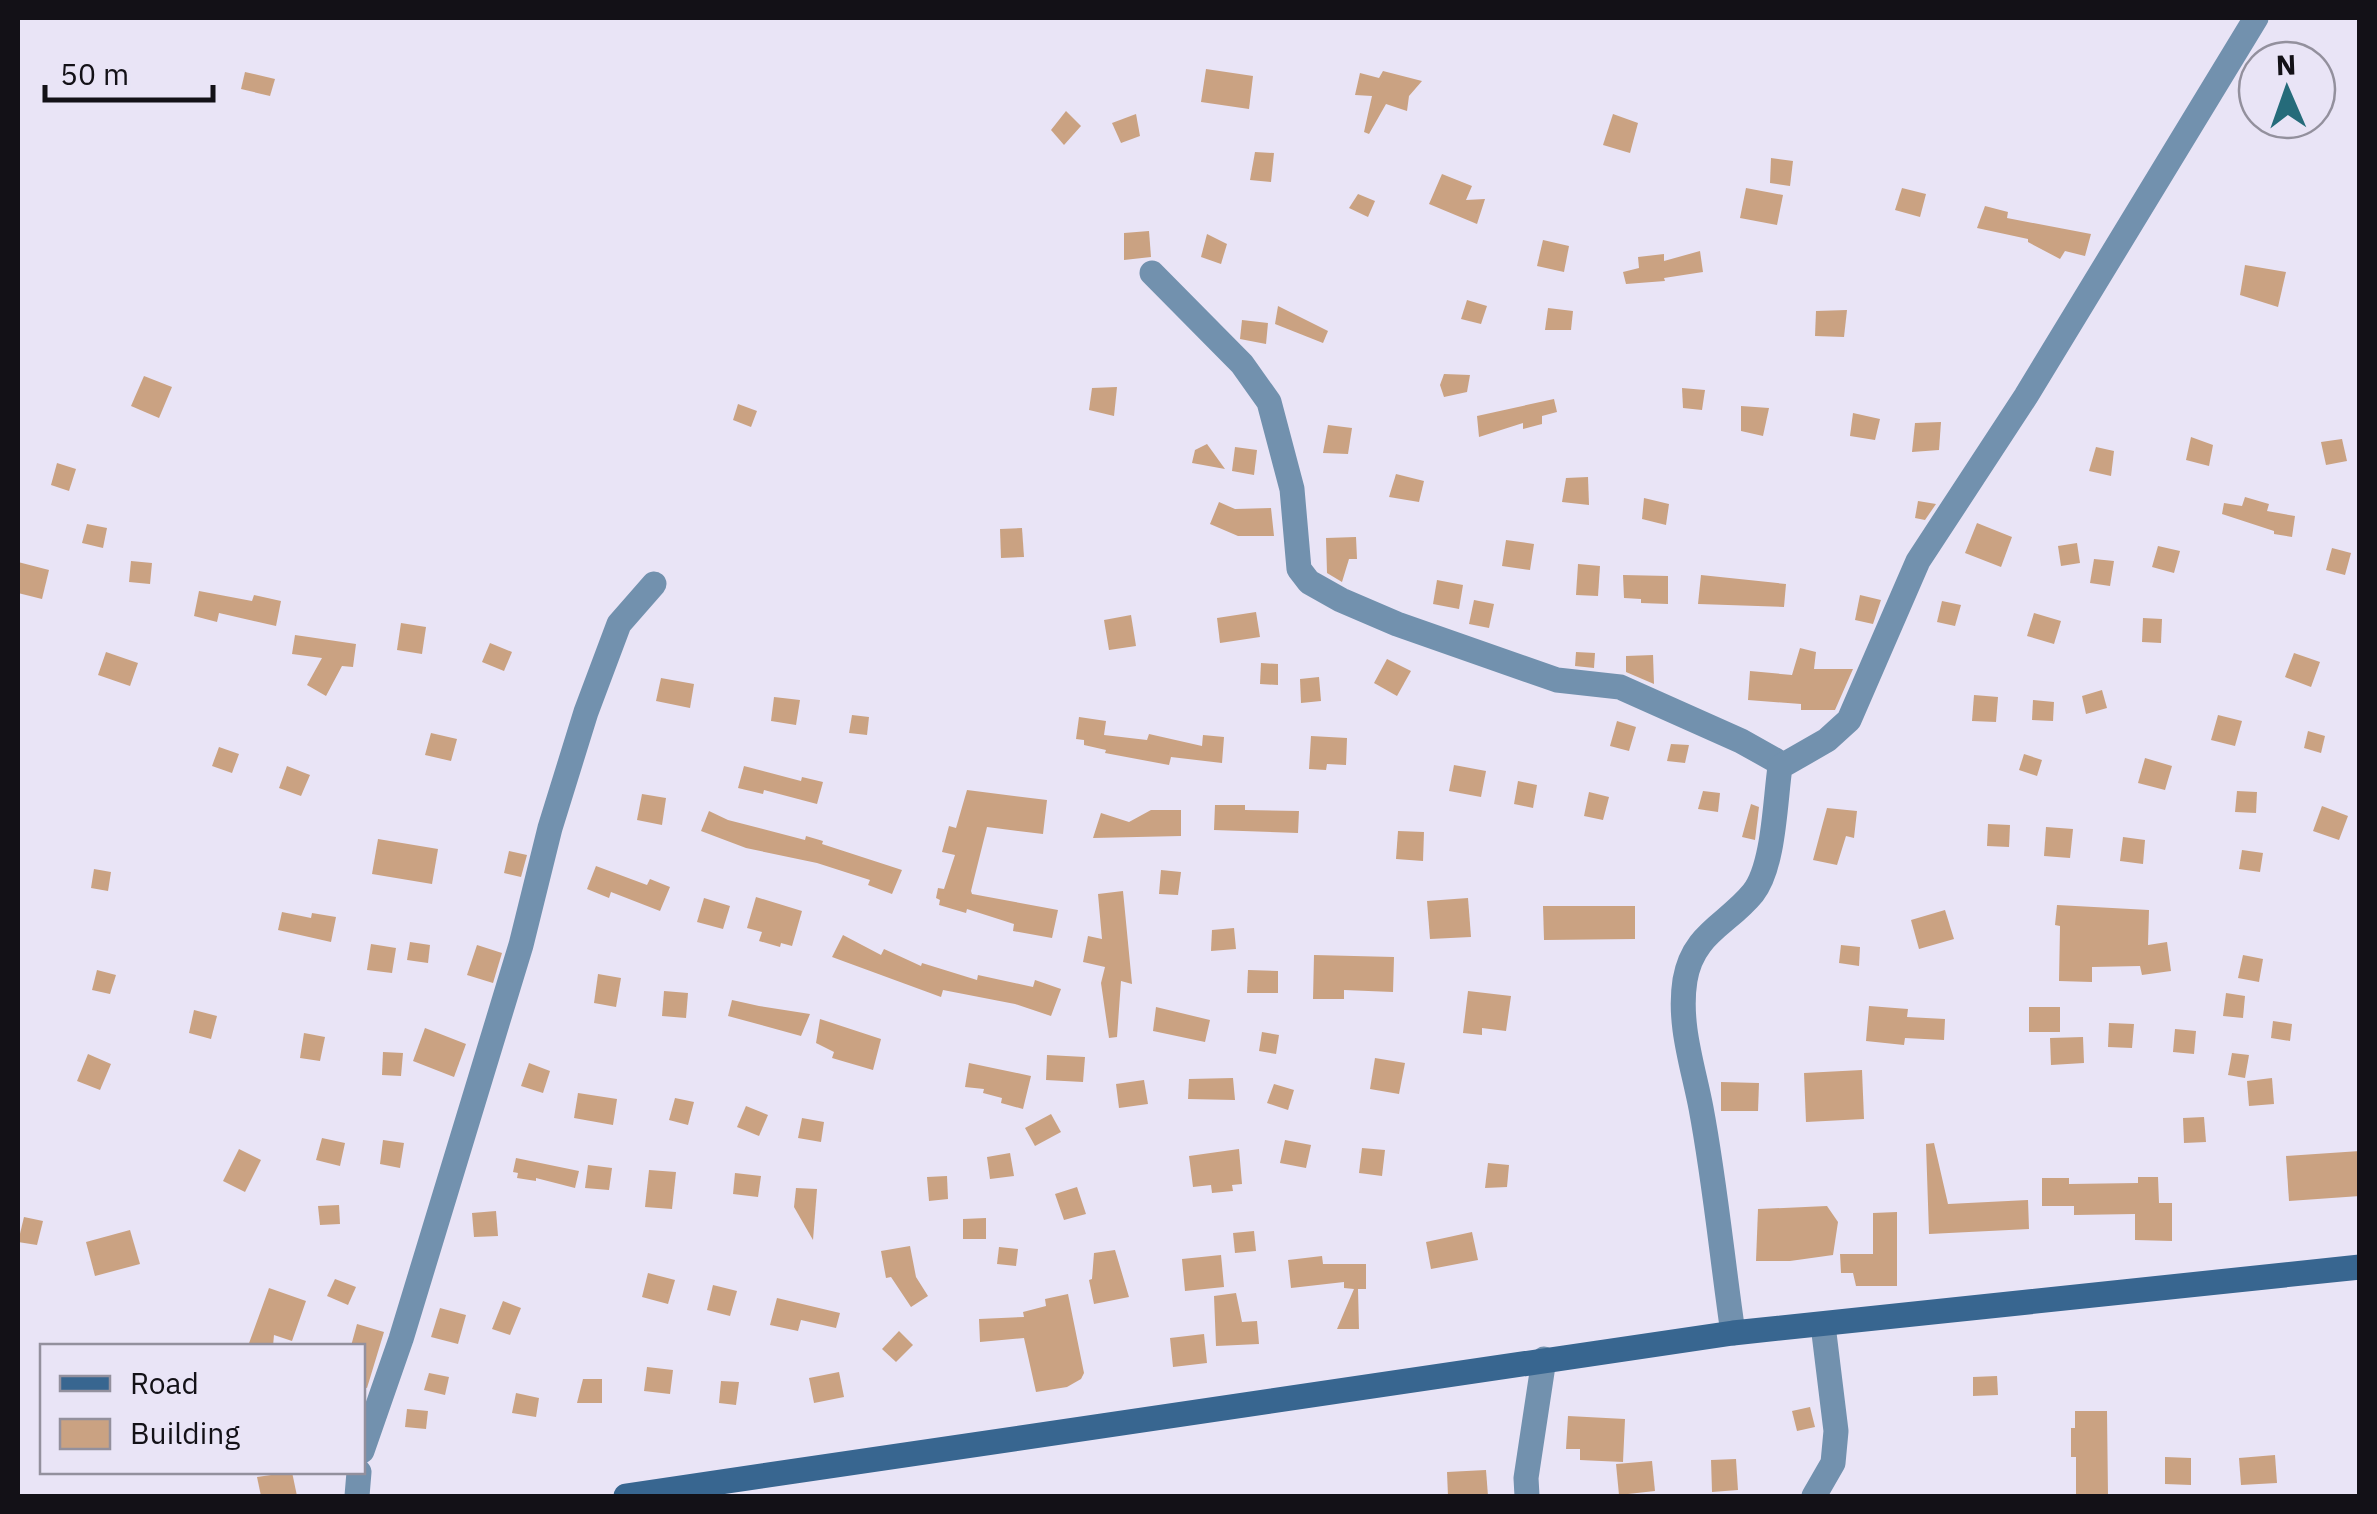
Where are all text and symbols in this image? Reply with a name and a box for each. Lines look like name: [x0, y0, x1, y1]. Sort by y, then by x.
scale bar: [45, 40, 212, 102]
north arrow: [2237, 40, 2337, 140]
text: N: [2275, 46, 2297, 83]
text: 50 m: [60, 54, 129, 93]
legend: [40, 1344, 365, 1474]
text: Road: [130, 1363, 199, 1402]
text: Building: [130, 1413, 240, 1452]

